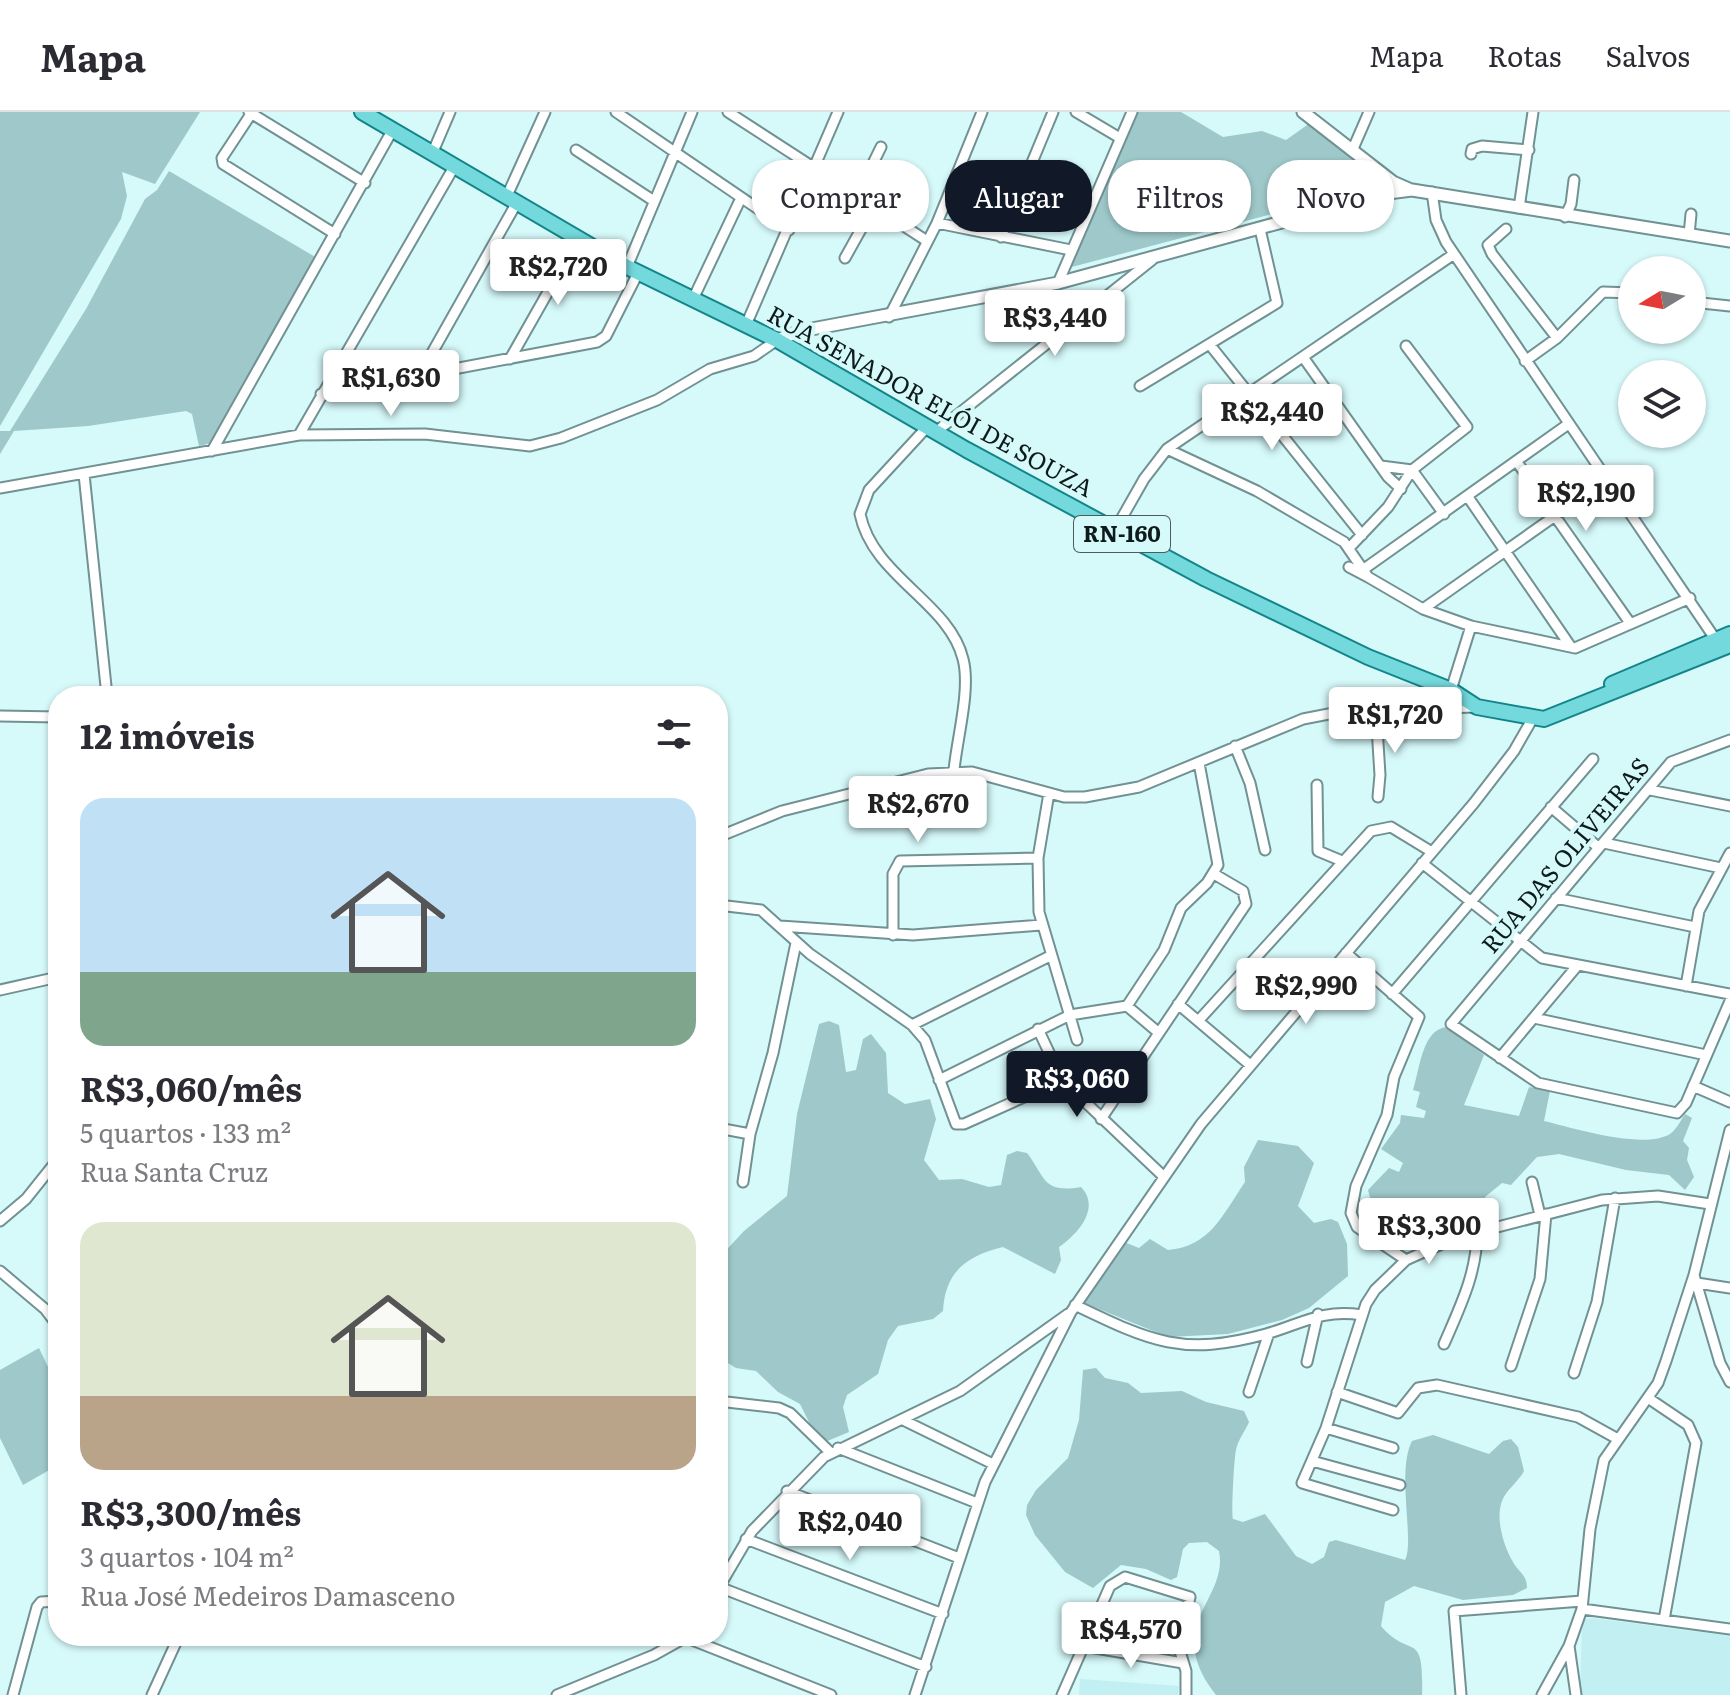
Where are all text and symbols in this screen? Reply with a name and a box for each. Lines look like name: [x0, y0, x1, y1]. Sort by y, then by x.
text: Mapa: [40, 27, 146, 84]
text: Mapa: [1369, 34, 1444, 76]
text: Rotas: [1488, 34, 1561, 76]
text: Salvos: [1605, 34, 1690, 76]
chip: Comprar: [752, 160, 929, 232]
chip: Alugar: [945, 160, 1092, 232]
chip: Filtros: [1108, 160, 1251, 232]
chip: Novo: [1267, 160, 1394, 232]
pin: R$2,720: [484, 239, 632, 307]
text: R$2,720: [508, 245, 608, 284]
north arrow: [1618, 256, 1706, 344]
map controls: [1618, 256, 1706, 448]
pin: R$3,440: [981, 290, 1129, 358]
street label: RUA SENADOR ELÓI DE SOUZA: [762, 295, 1101, 504]
text: R$3,440: [1003, 296, 1107, 335]
pin: R$1,630: [317, 350, 465, 418]
text: R$1,630: [341, 356, 441, 395]
button: layers: [1618, 360, 1706, 448]
pin: R$2,440: [1198, 384, 1346, 452]
text: R$2,440: [1220, 390, 1324, 429]
pin: R$2,190: [1512, 465, 1660, 533]
text: R$2,190: [1536, 471, 1636, 510]
road number: RN-160: [1074, 516, 1170, 552]
pin: R$1,720: [1321, 687, 1469, 755]
text: R$1,720: [1347, 693, 1443, 732]
text: 12 imóveis: [80, 709, 255, 759]
icon: filters: [652, 712, 696, 756]
street label: RUA DAS OLIVEIRAS: [1472, 749, 1656, 960]
pin: R$2,670: [844, 776, 992, 844]
text: R$2,670: [867, 782, 969, 821]
icon: home: [316, 850, 460, 994]
pin: R$2,990: [1232, 958, 1380, 1026]
text: R$2,990: [1254, 964, 1358, 1003]
pin: R$3,060: [1003, 1051, 1151, 1119]
text: R$3,060: [1024, 1057, 1130, 1096]
text: R$3,060/mês: [80, 1062, 302, 1112]
text: 5 quartos · 133 m²: [80, 1112, 291, 1151]
text: Rua Santa Cruz: [80, 1151, 268, 1190]
pin: R$3,300: [1355, 1198, 1503, 1266]
text: R$3,300: [1377, 1204, 1481, 1243]
icon: home: [316, 1274, 460, 1418]
text: R$3,300/mês: [80, 1486, 301, 1536]
pin: R$2,040: [776, 1494, 924, 1562]
text: R$2,040: [798, 1500, 903, 1539]
text: 3 quartos · 104 m²: [80, 1536, 294, 1575]
text: Rua José Medeiros Damasceno: [80, 1575, 456, 1614]
pin: R$4,570: [1057, 1602, 1205, 1670]
text: R$4,570: [1080, 1608, 1182, 1647]

